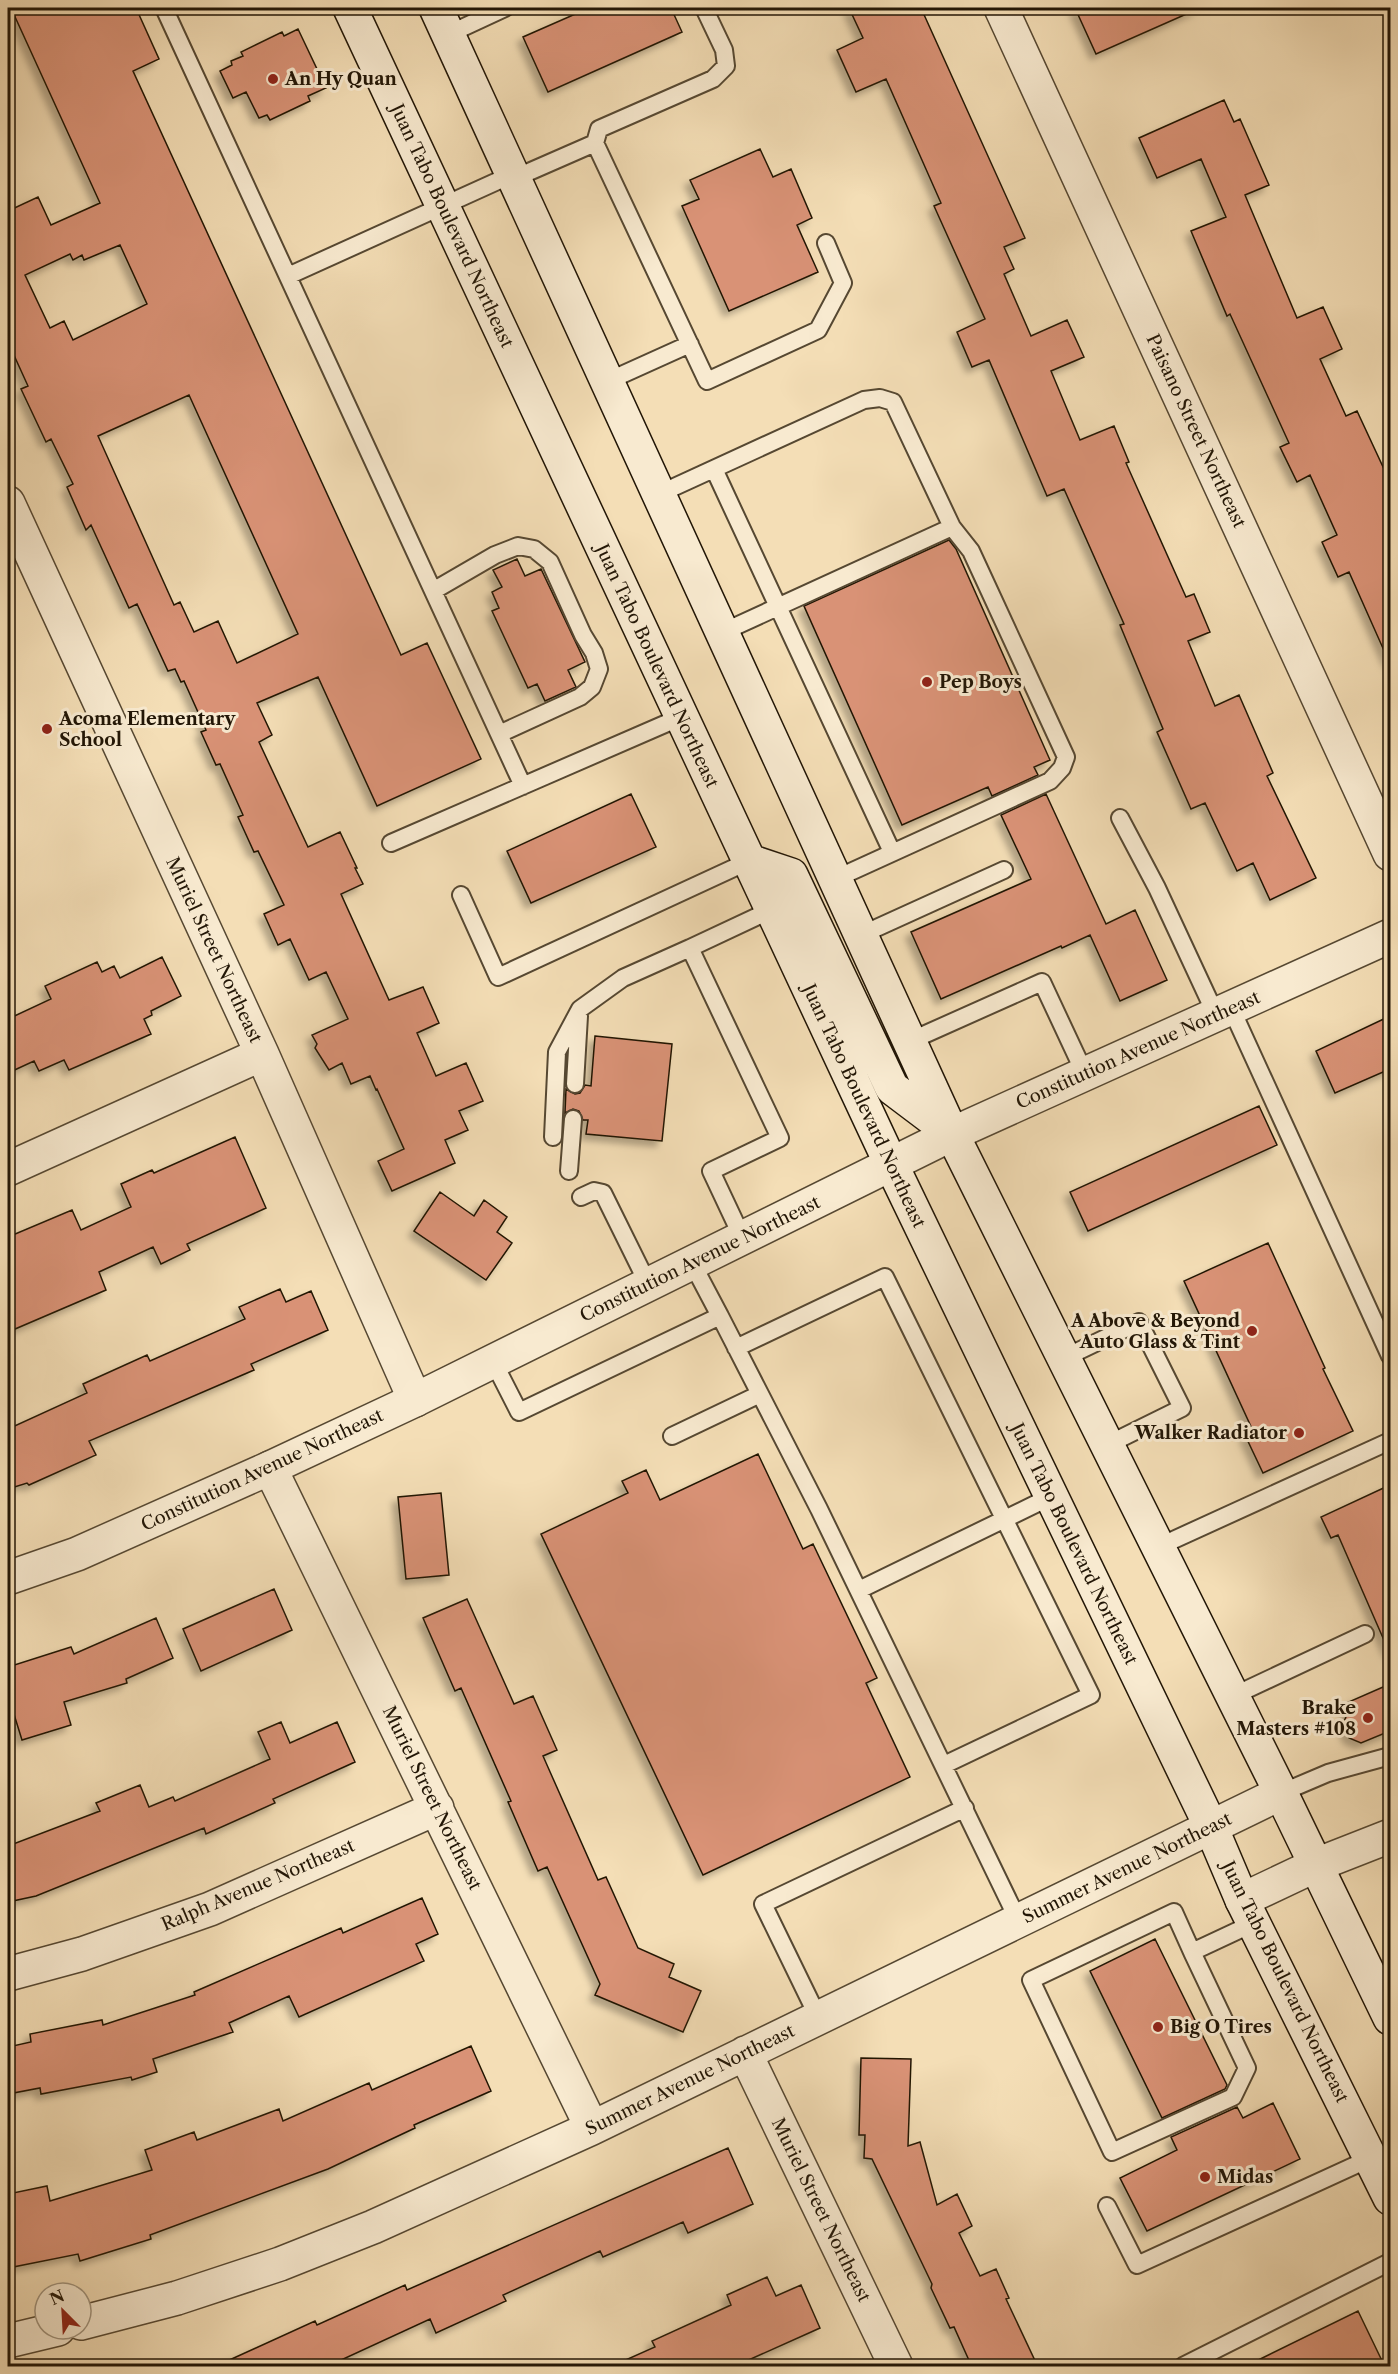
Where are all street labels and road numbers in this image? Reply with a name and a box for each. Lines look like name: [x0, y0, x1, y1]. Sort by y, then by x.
street label: Juan Tabo Boulevard Northeast: [384, 98, 519, 352]
street label: Paisano Street Northeast: [1141, 331, 1251, 532]
street label: Juan Tabo Boulevard Northeast: [589, 538, 724, 792]
street label: Muriel Street Northeast: [161, 854, 267, 1047]
street label: Juan Tabo Boulevard Northeast: [796, 978, 931, 1232]
street label: Constitution Avenue Northeast: [1013, 986, 1264, 1114]
street label: Constitution Avenue Northeast: [576, 1191, 824, 1327]
street label: Constitution Avenue Northeast: [137, 1404, 387, 1536]
street label: Juan Tabo Boulevard Northeast: [1004, 1417, 1143, 1669]
street label: Muriel Street Northeast: [378, 1702, 487, 1894]
street label: Summer Avenue Northeast: [1019, 1807, 1236, 1928]
street label: Ralph Avenue Northeast: [158, 1834, 358, 1936]
street label: Juan Tabo Boulevard Northeast: [1215, 1855, 1354, 2107]
street label: Summer Avenue Northeast: [582, 2019, 799, 2140]
street label: Muriel Street Northeast: [767, 2114, 876, 2306]

